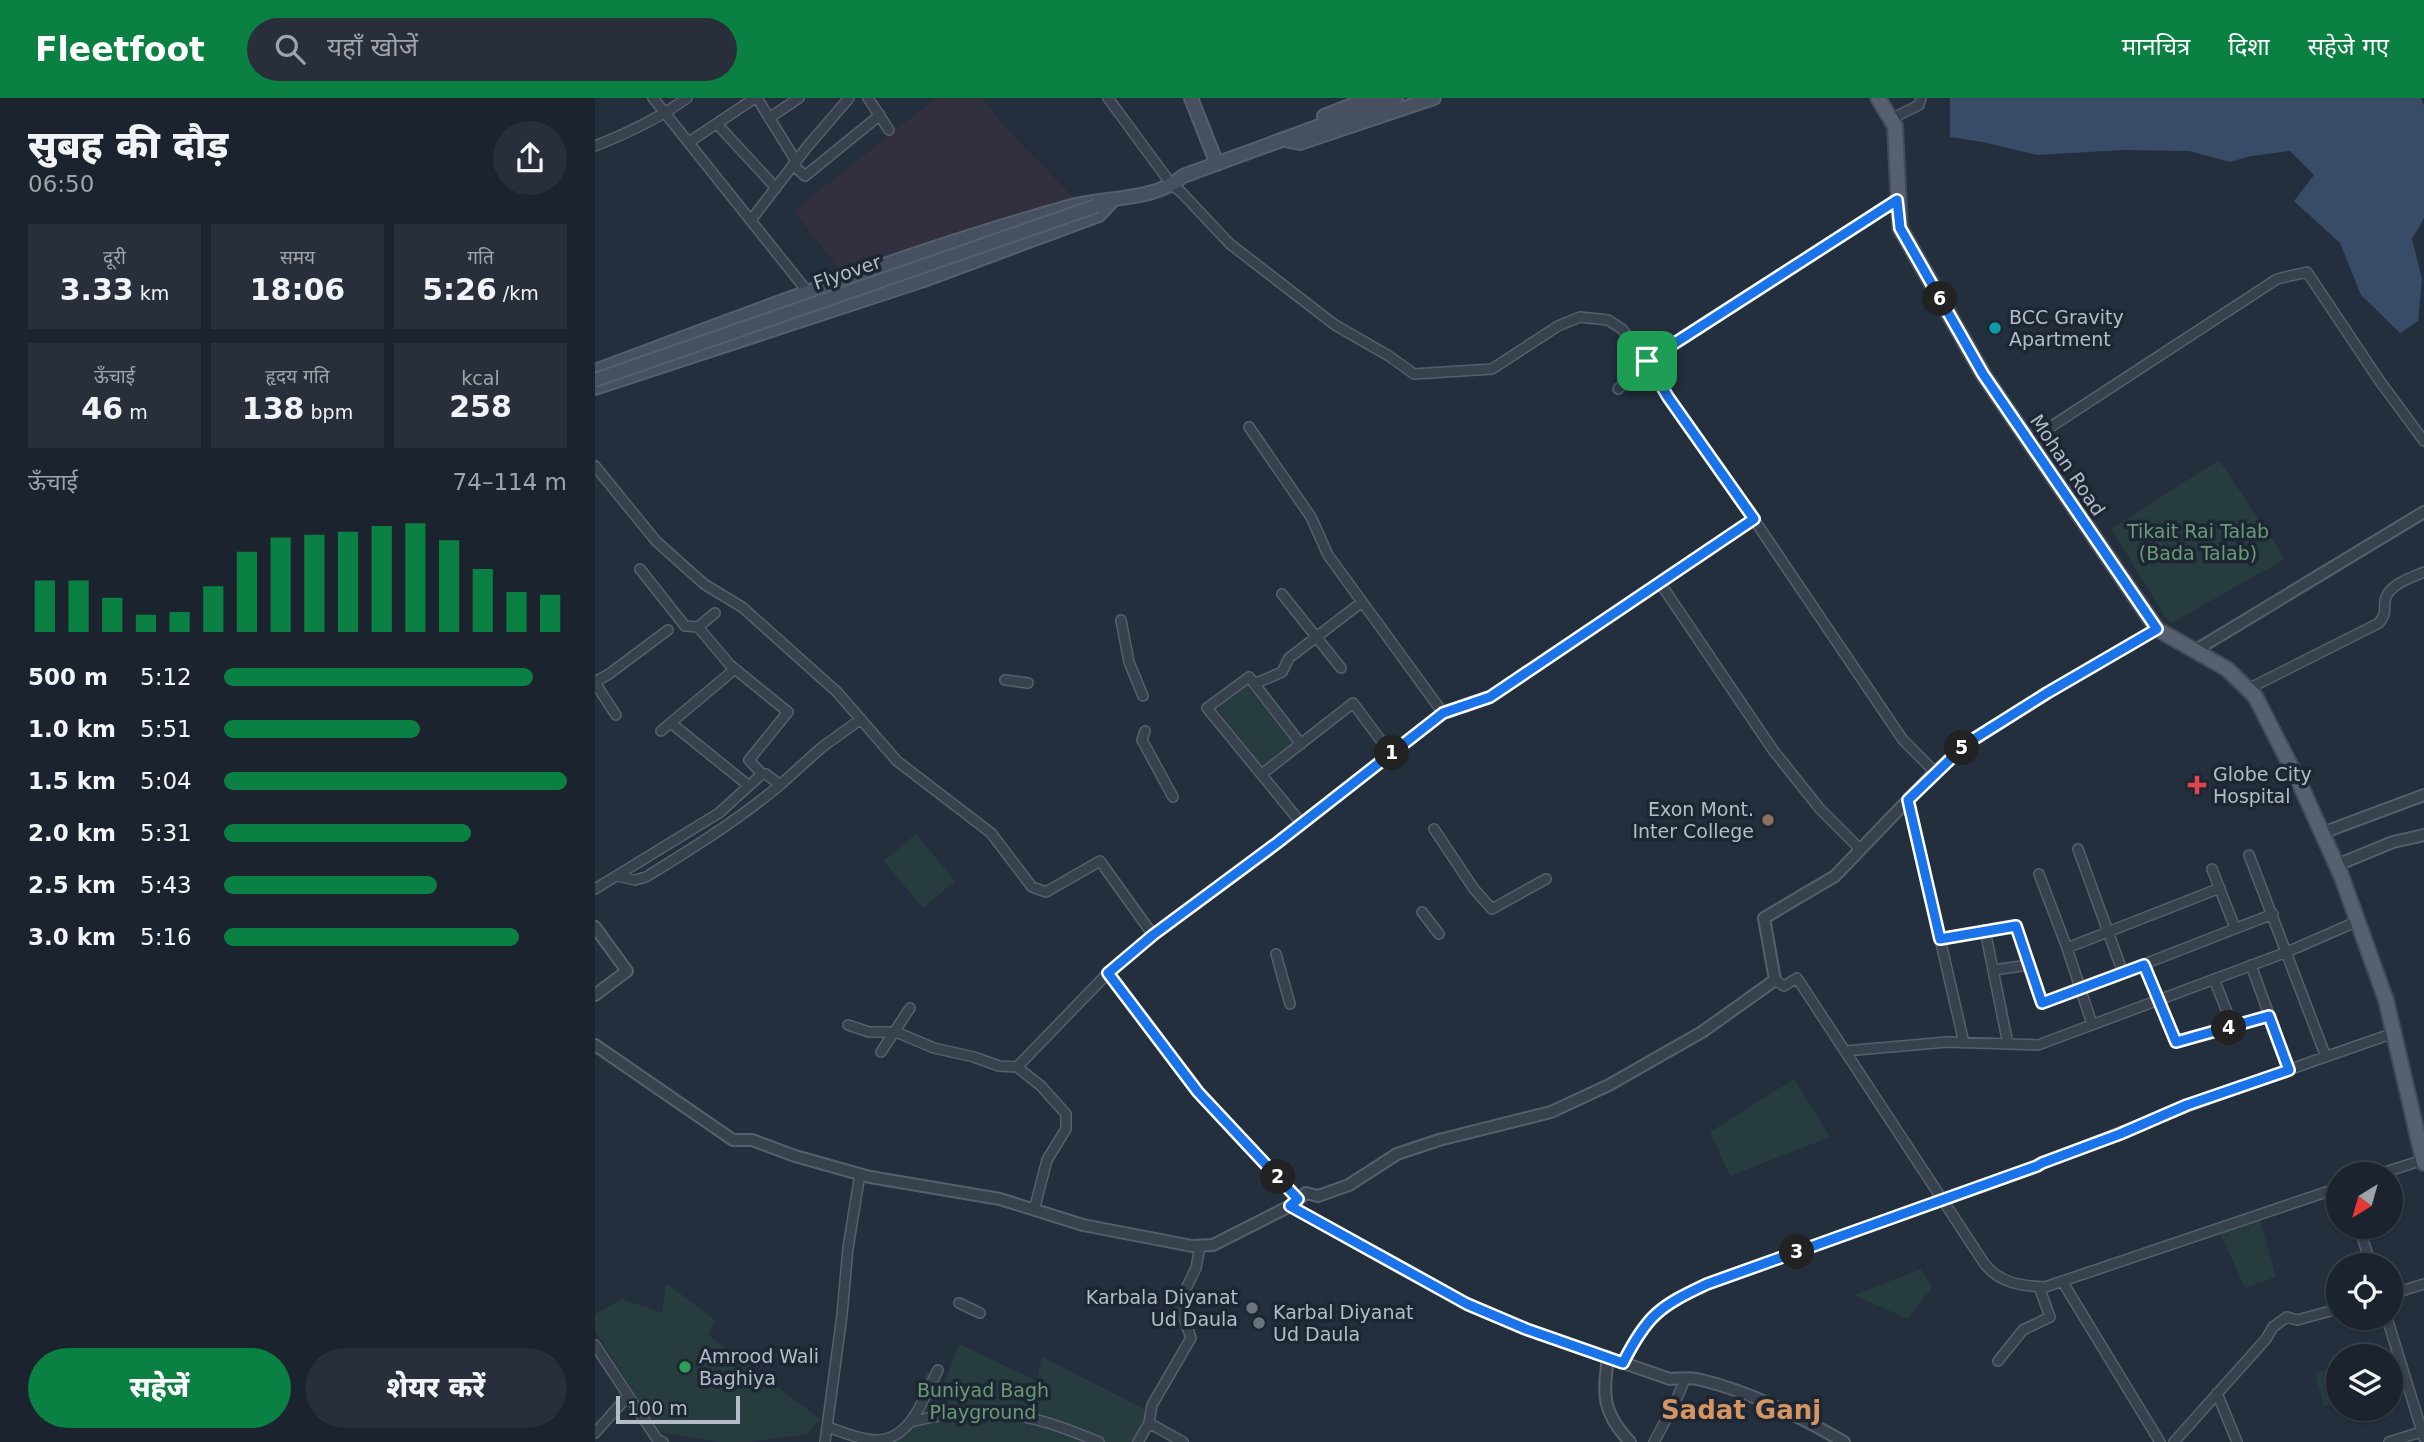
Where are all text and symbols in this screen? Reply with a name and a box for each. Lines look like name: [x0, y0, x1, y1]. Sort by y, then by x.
search box: [247, 18, 737, 81]
text: Fleetfoot: [35, 30, 205, 69]
icon: search: [271, 30, 309, 68]
text: यहाँ खोजें: [327, 32, 418, 62]
text: मानचित्र: [2122, 33, 2190, 61]
text: दिशा: [2228, 33, 2270, 61]
text: सहेजे गए: [2308, 33, 2389, 61]
button: share: [493, 121, 567, 195]
text: सुबह की दौड़: [28, 123, 228, 167]
text: 06:50: [28, 171, 94, 197]
text: दूरी: [103, 246, 126, 268]
text: समय: [280, 246, 315, 268]
text: गति: [467, 246, 494, 268]
street label: Flyover: [810, 250, 884, 294]
text: 3.33: [60, 272, 134, 307]
text: 18:06: [250, 272, 345, 307]
text: 5:26: [422, 272, 497, 307]
text: km: [134, 282, 169, 304]
text: /km: [497, 282, 539, 304]
pin: 6: [1923, 282, 1957, 316]
text: 6: [1933, 287, 1946, 309]
place label: BCC Gravity Apartment: [2009, 306, 2124, 350]
marker: BCC Gravity Apartment: [1987, 320, 2003, 336]
pin: [1617, 331, 1677, 391]
icon: arrive: [1628, 342, 1666, 380]
text: ऊँचाई: [94, 365, 135, 387]
text: हृदय गति: [265, 365, 330, 387]
text: kcal: [461, 367, 500, 389]
text: 258: [449, 389, 512, 424]
text: 46: [81, 391, 123, 426]
text: 138: [242, 391, 304, 426]
text: m: [123, 401, 148, 423]
text: bpm: [304, 401, 353, 423]
street label: Mohan Road: [2026, 410, 2110, 520]
text: ऊँचाई: [28, 469, 78, 495]
text: 74–114 m: [453, 469, 567, 495]
park label: Tikait Rai Talab (Bada Talab): [2126, 520, 2269, 564]
text: 500 m: [28, 664, 108, 690]
text: 5:12: [140, 664, 192, 690]
text: 1.0 km: [28, 716, 116, 742]
text: 5:51: [140, 716, 192, 742]
pin: 5: [1945, 730, 1979, 766]
pin: 1: [1375, 736, 1409, 770]
text: 5: [1955, 736, 1968, 758]
text: 1: [1385, 741, 1398, 763]
place label: Globe City Hospital: [2213, 763, 2312, 807]
text: 1.5 km: [28, 768, 116, 794]
text: 5:04: [140, 768, 192, 794]
marker: Globe City Hospital: [2187, 775, 2207, 795]
place label: Exon Mont. Inter College: [1632, 798, 1754, 842]
marker: Exon Mont. Inter College: [1760, 812, 1776, 828]
text: 2.0 km: [28, 820, 116, 846]
text: 5:31: [140, 820, 192, 846]
text: 2.5 km: [28, 872, 116, 898]
text: 5:43: [140, 872, 192, 898]
text: 3.0 km: [28, 924, 116, 950]
text: 5:16: [140, 924, 192, 950]
pin: 4: [2211, 1010, 2247, 1046]
text: 4: [2222, 1016, 2235, 1038]
pin: 2: [1261, 1160, 1295, 1194]
north arrow: [2326, 1162, 2403, 1239]
map controls: [2326, 1162, 2403, 1421]
text: 2: [1271, 1165, 1284, 1187]
pin: 3: [1779, 1234, 1815, 1270]
text: 3: [1790, 1240, 1803, 1262]
button: locate: [2326, 1253, 2403, 1330]
place label: Karbala Diyanat Ud Daula: [1086, 1286, 1238, 1330]
marker: Karbala Diyanat Ud Daula: [1244, 1300, 1260, 1316]
place label: Karbal Diyanat Ud Daula: [1273, 1301, 1414, 1345]
marker: Karbal Diyanat Ud Daula: [1251, 1315, 1267, 1331]
button: layers: [2326, 1344, 2403, 1421]
place label: Amrood Wali Baghiya: [699, 1345, 819, 1389]
button: सहेजें: [28, 1348, 291, 1428]
button: शेयर करें: [305, 1348, 567, 1428]
marker: Amrood Wali Baghiya: [677, 1359, 693, 1375]
park label: Buniyad Bagh Playground: [917, 1379, 1049, 1423]
scale bar: [616, 1393, 740, 1425]
district label: Sadat Ganj: [1661, 1395, 1821, 1425]
text: 100 m: [627, 1397, 688, 1419]

